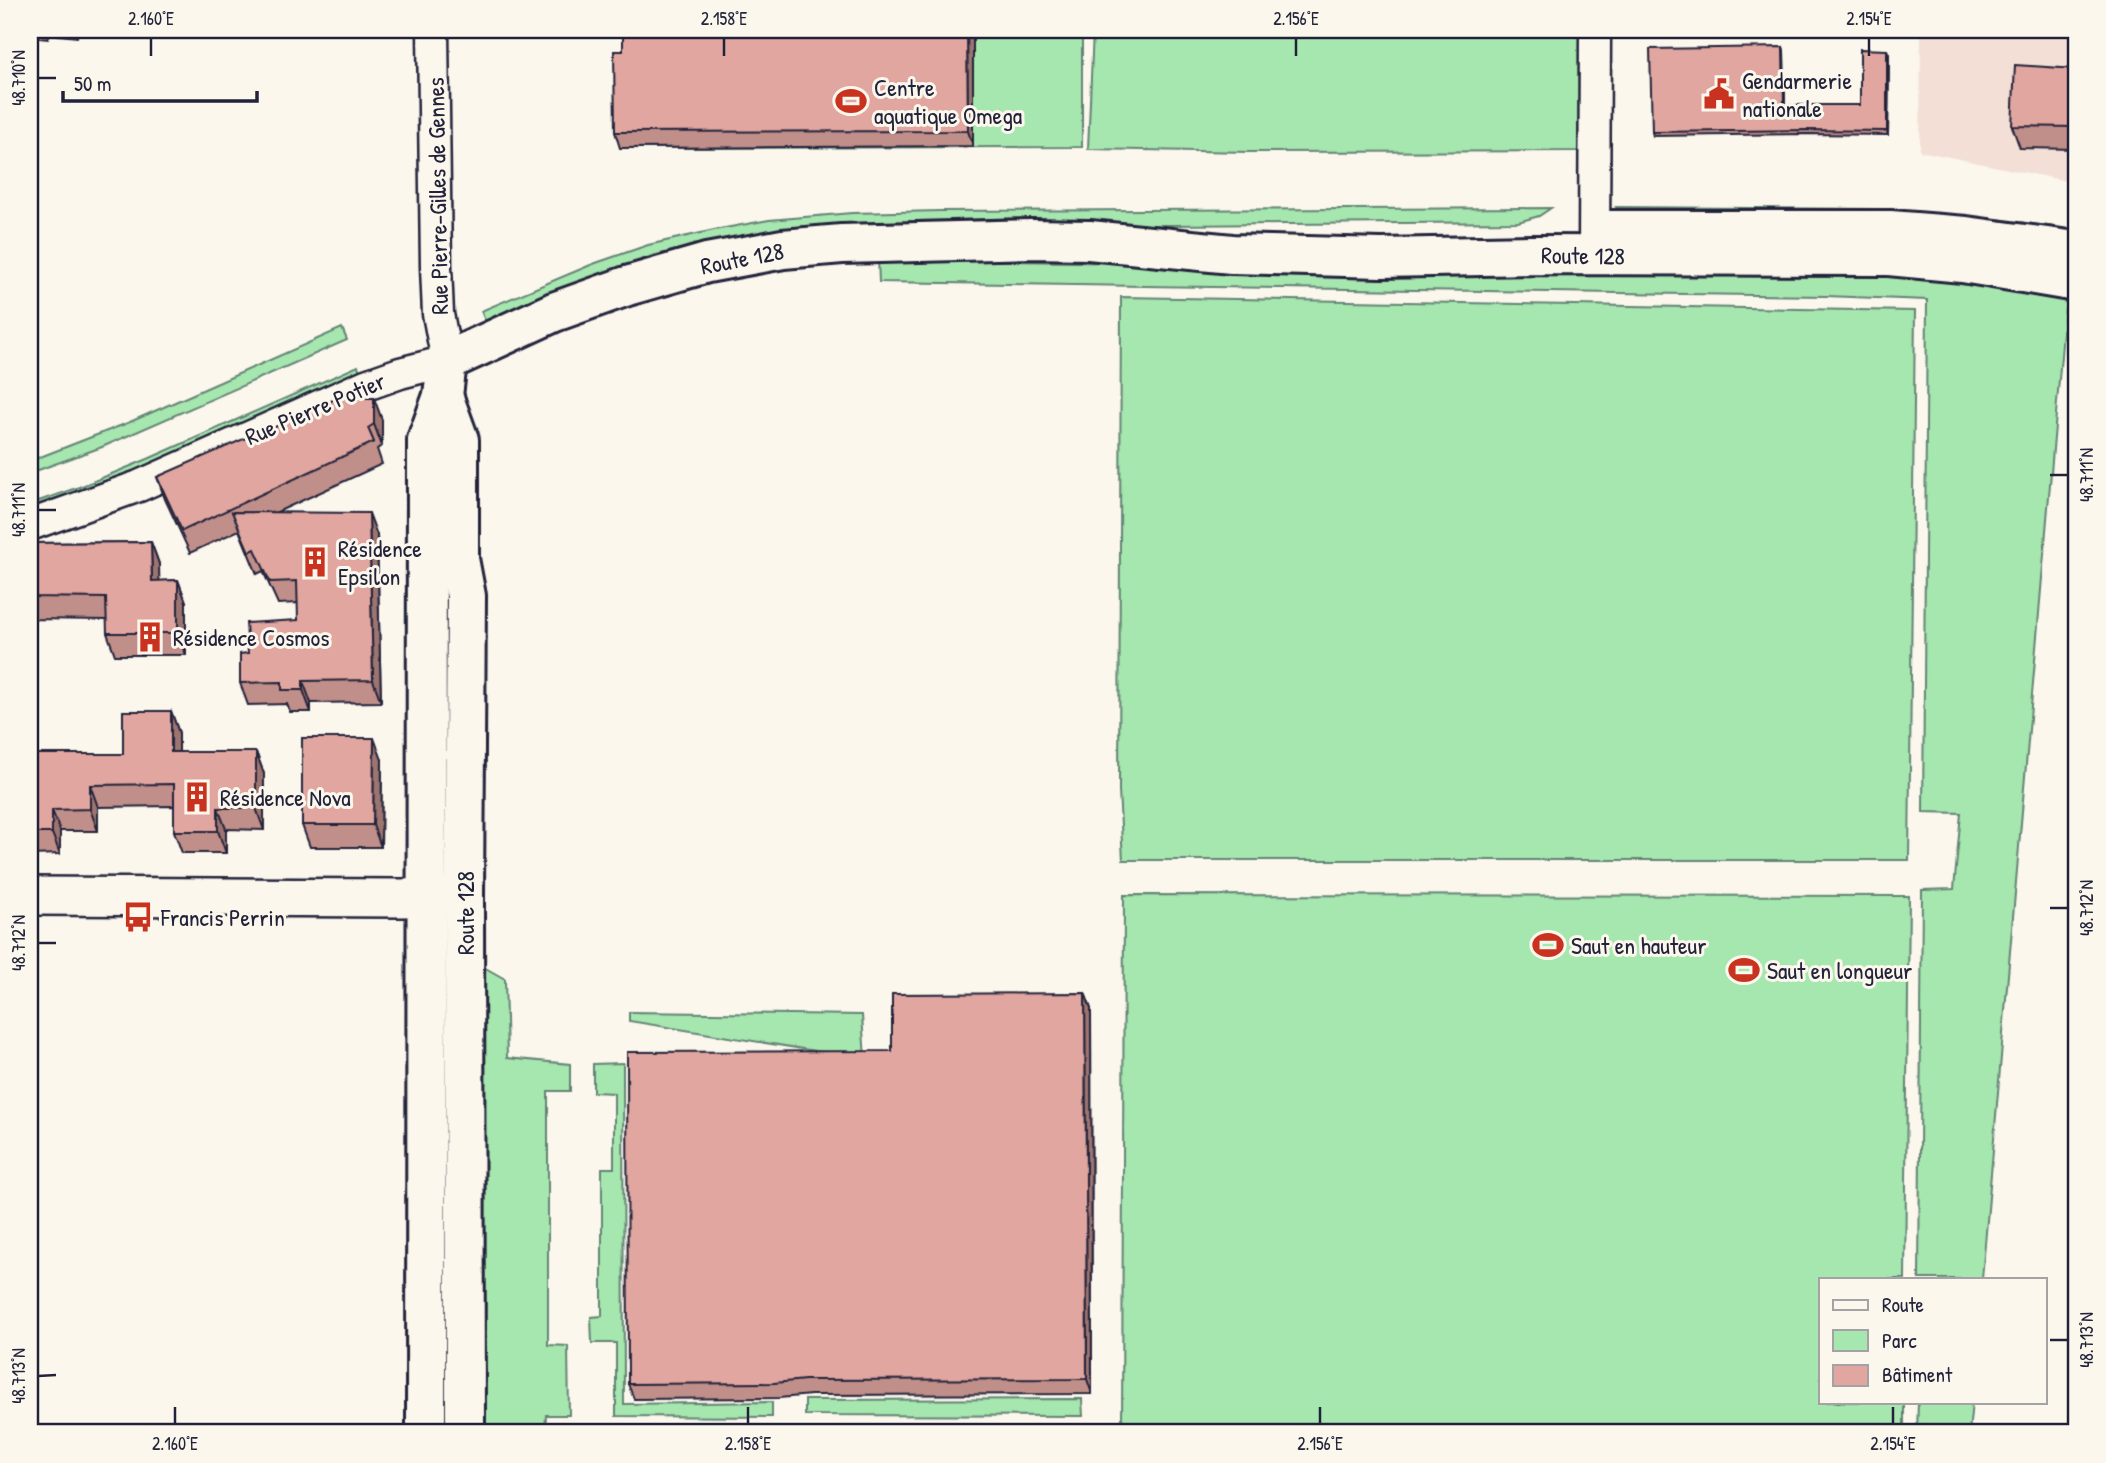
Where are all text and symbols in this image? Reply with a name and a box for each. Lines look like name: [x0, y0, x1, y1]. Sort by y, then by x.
text: 2.160°E: [128, 6, 174, 31]
text: 2.158°E: [701, 6, 747, 31]
text: 2.156°E: [1273, 6, 1319, 31]
text: 2.154°E: [1846, 6, 1892, 31]
text: 48.710°N: [6, 50, 31, 106]
scale bar: [63, 60, 257, 104]
place label: Gendarmerie nationale: [1742, 64, 1852, 124]
text: 50 m: [74, 69, 111, 98]
place label: Centre aquatique Omega: [874, 71, 1022, 131]
street label: Rue Pierre-Gilles de Gennes: [419, 77, 455, 315]
public building icon: Gendarmerie nationale: [1702, 77, 1736, 111]
sports icon: Centre aquatique Omega: [834, 84, 868, 118]
street label: Route 128: [698, 234, 786, 282]
street label: Route 128: [1541, 238, 1625, 272]
street label: Rue Pierre Potier: [240, 364, 390, 452]
text: 48.711°N: [2074, 448, 2099, 502]
text: 48.711°N: [6, 483, 31, 537]
place label: Résidence Epsilon: [338, 532, 422, 592]
building icon: Résidence Epsilon: [298, 545, 332, 579]
building icon: Résidence Cosmos: [133, 620, 167, 654]
place label: Résidence Cosmos: [173, 621, 330, 653]
building icon: Résidence Nova: [180, 780, 214, 814]
place label: Résidence Nova: [220, 781, 351, 813]
street label: Route 128: [449, 871, 481, 955]
text: 48.712°N: [2074, 880, 2099, 936]
bus stop icon: Francis Perrin: [121, 900, 155, 934]
place label: Francis Perrin: [160, 901, 285, 933]
text: 48.712°N: [6, 915, 31, 971]
sports icon: Saut en hauteur: [1531, 928, 1565, 962]
place label: Saut en hauteur: [1571, 929, 1706, 961]
sports icon: Saut en longueur: [1727, 953, 1761, 987]
place label: Saut en longueur: [1767, 954, 1912, 986]
legend: [1819, 1278, 2046, 1404]
text: Route: [1882, 1290, 1924, 1319]
text: 48.713°N: [2074, 1312, 2099, 1368]
text: Parc: [1882, 1326, 1917, 1355]
text: 48.713°N: [6, 1348, 31, 1404]
text: Bâtiment: [1882, 1360, 1953, 1389]
text: 2.160°E: [152, 1431, 198, 1456]
text: 2.158°E: [725, 1431, 771, 1456]
text: 2.156°E: [1297, 1431, 1343, 1456]
text: 2.154°E: [1870, 1431, 1916, 1456]

